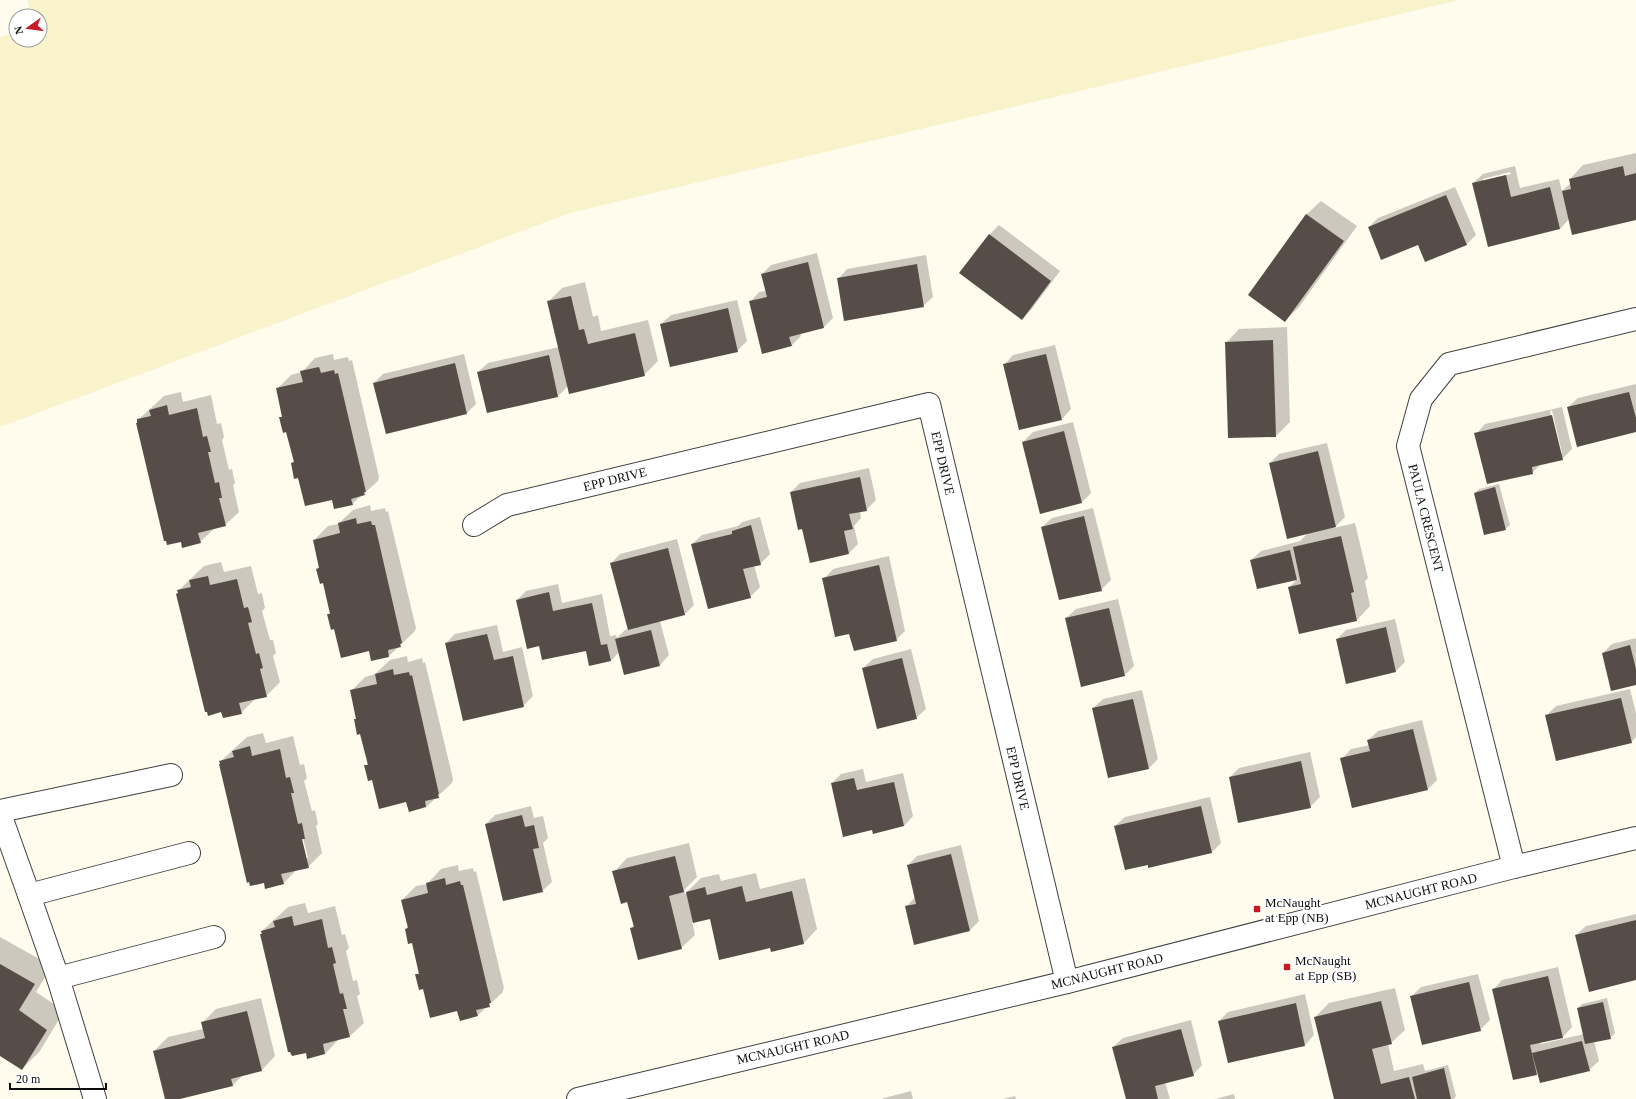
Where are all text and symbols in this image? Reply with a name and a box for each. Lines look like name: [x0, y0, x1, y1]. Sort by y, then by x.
north arrow: [8, 8, 48, 48]
text: N: [12, 25, 25, 36]
street label: EPP DRIVE: [928, 430, 958, 496]
street label: PAULA CRESCENT: [1405, 462, 1447, 574]
street label: EPP DRIVE: [582, 464, 648, 494]
street label: EPP DRIVE: [1003, 745, 1033, 811]
street label: MCNAUGHT ROAD: [1363, 870, 1479, 912]
place label: McNaught at Epp (NB): [1265, 895, 1329, 925]
marker: McNaught at Epp (NB): [1252, 904, 1262, 914]
street label: MCNAUGHT ROAD: [1049, 950, 1165, 992]
place label: McNaught at Epp (SB): [1295, 953, 1356, 983]
marker: McNaught at Epp (SB): [1282, 962, 1292, 972]
street label: MCNAUGHT ROAD: [735, 1027, 851, 1067]
scale bar: [10, 1065, 106, 1091]
text: 20 m: [16, 1072, 41, 1086]

